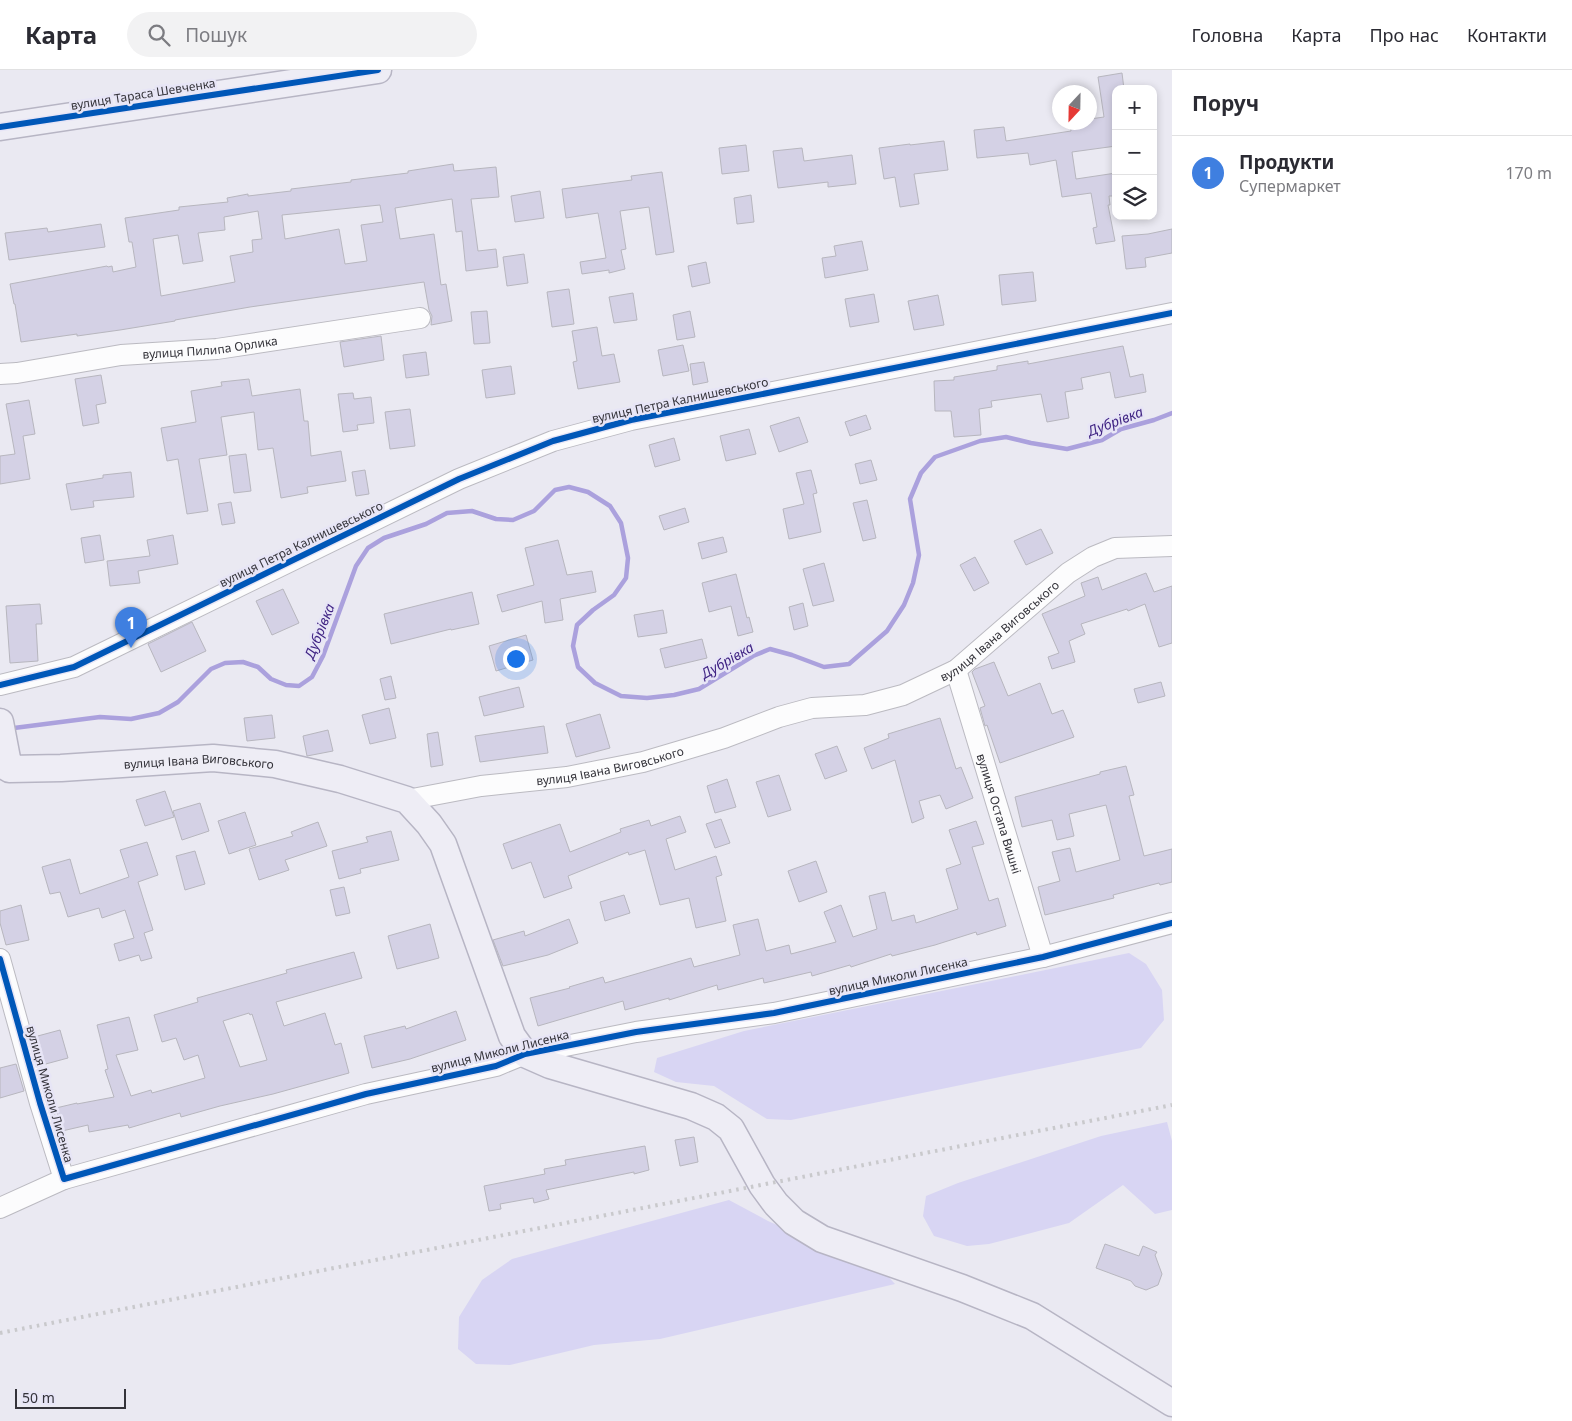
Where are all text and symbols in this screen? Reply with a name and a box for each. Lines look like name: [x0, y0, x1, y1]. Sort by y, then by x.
search box: [127, 12, 477, 57]
text: Карта: [25, 18, 97, 51]
icon: search: [145, 21, 173, 49]
text: Пошук: [185, 22, 247, 48]
text: Головна: [1192, 23, 1263, 47]
text: Карта: [1291, 23, 1341, 47]
text: Про нас: [1369, 23, 1439, 47]
text: Контакти: [1467, 23, 1547, 47]
street label: вулиця Тараса Шевченка: [69, 74, 217, 114]
north arrow: [1052, 85, 1097, 130]
map controls: [1112, 85, 1157, 220]
button: +: [1112, 85, 1157, 130]
text: Поруч: [1192, 89, 1259, 117]
button: −: [1112, 130, 1157, 175]
text: Продукти: [1239, 149, 1334, 175]
text: 1: [1203, 162, 1213, 184]
text: 170 m: [1505, 162, 1552, 184]
button: layers: [1112, 175, 1157, 220]
text: Супермаркет: [1239, 175, 1341, 197]
street label: вулиця Пилипа Орлика: [142, 331, 279, 362]
street label: вулиця Петра Калнишевського: [590, 373, 770, 427]
water label: Дубрівка: [1083, 402, 1146, 441]
street label: вулиця Петра Калнишевського: [216, 497, 386, 591]
street label: вулиця Івана Виговського: [937, 576, 1062, 685]
water label: Дубрівка: [299, 600, 339, 663]
pin: 1: [115, 607, 147, 648]
water label: Дубрівка: [695, 637, 757, 684]
your location: [503, 646, 529, 672]
street label: вулиця Івана Виговського: [535, 742, 686, 789]
street label: вулиця Івана Виговського: [123, 749, 275, 772]
street label: вулиця Остапа Вишні: [973, 751, 1026, 876]
street label: вулиця Миколи Лисенка: [827, 953, 969, 999]
street label: вулиця Миколи Лисенка: [22, 1024, 78, 1164]
street label: вулиця Миколи Лисенка: [429, 1026, 571, 1076]
scale bar: [15, 1386, 126, 1409]
text: 50 m: [22, 1388, 55, 1407]

